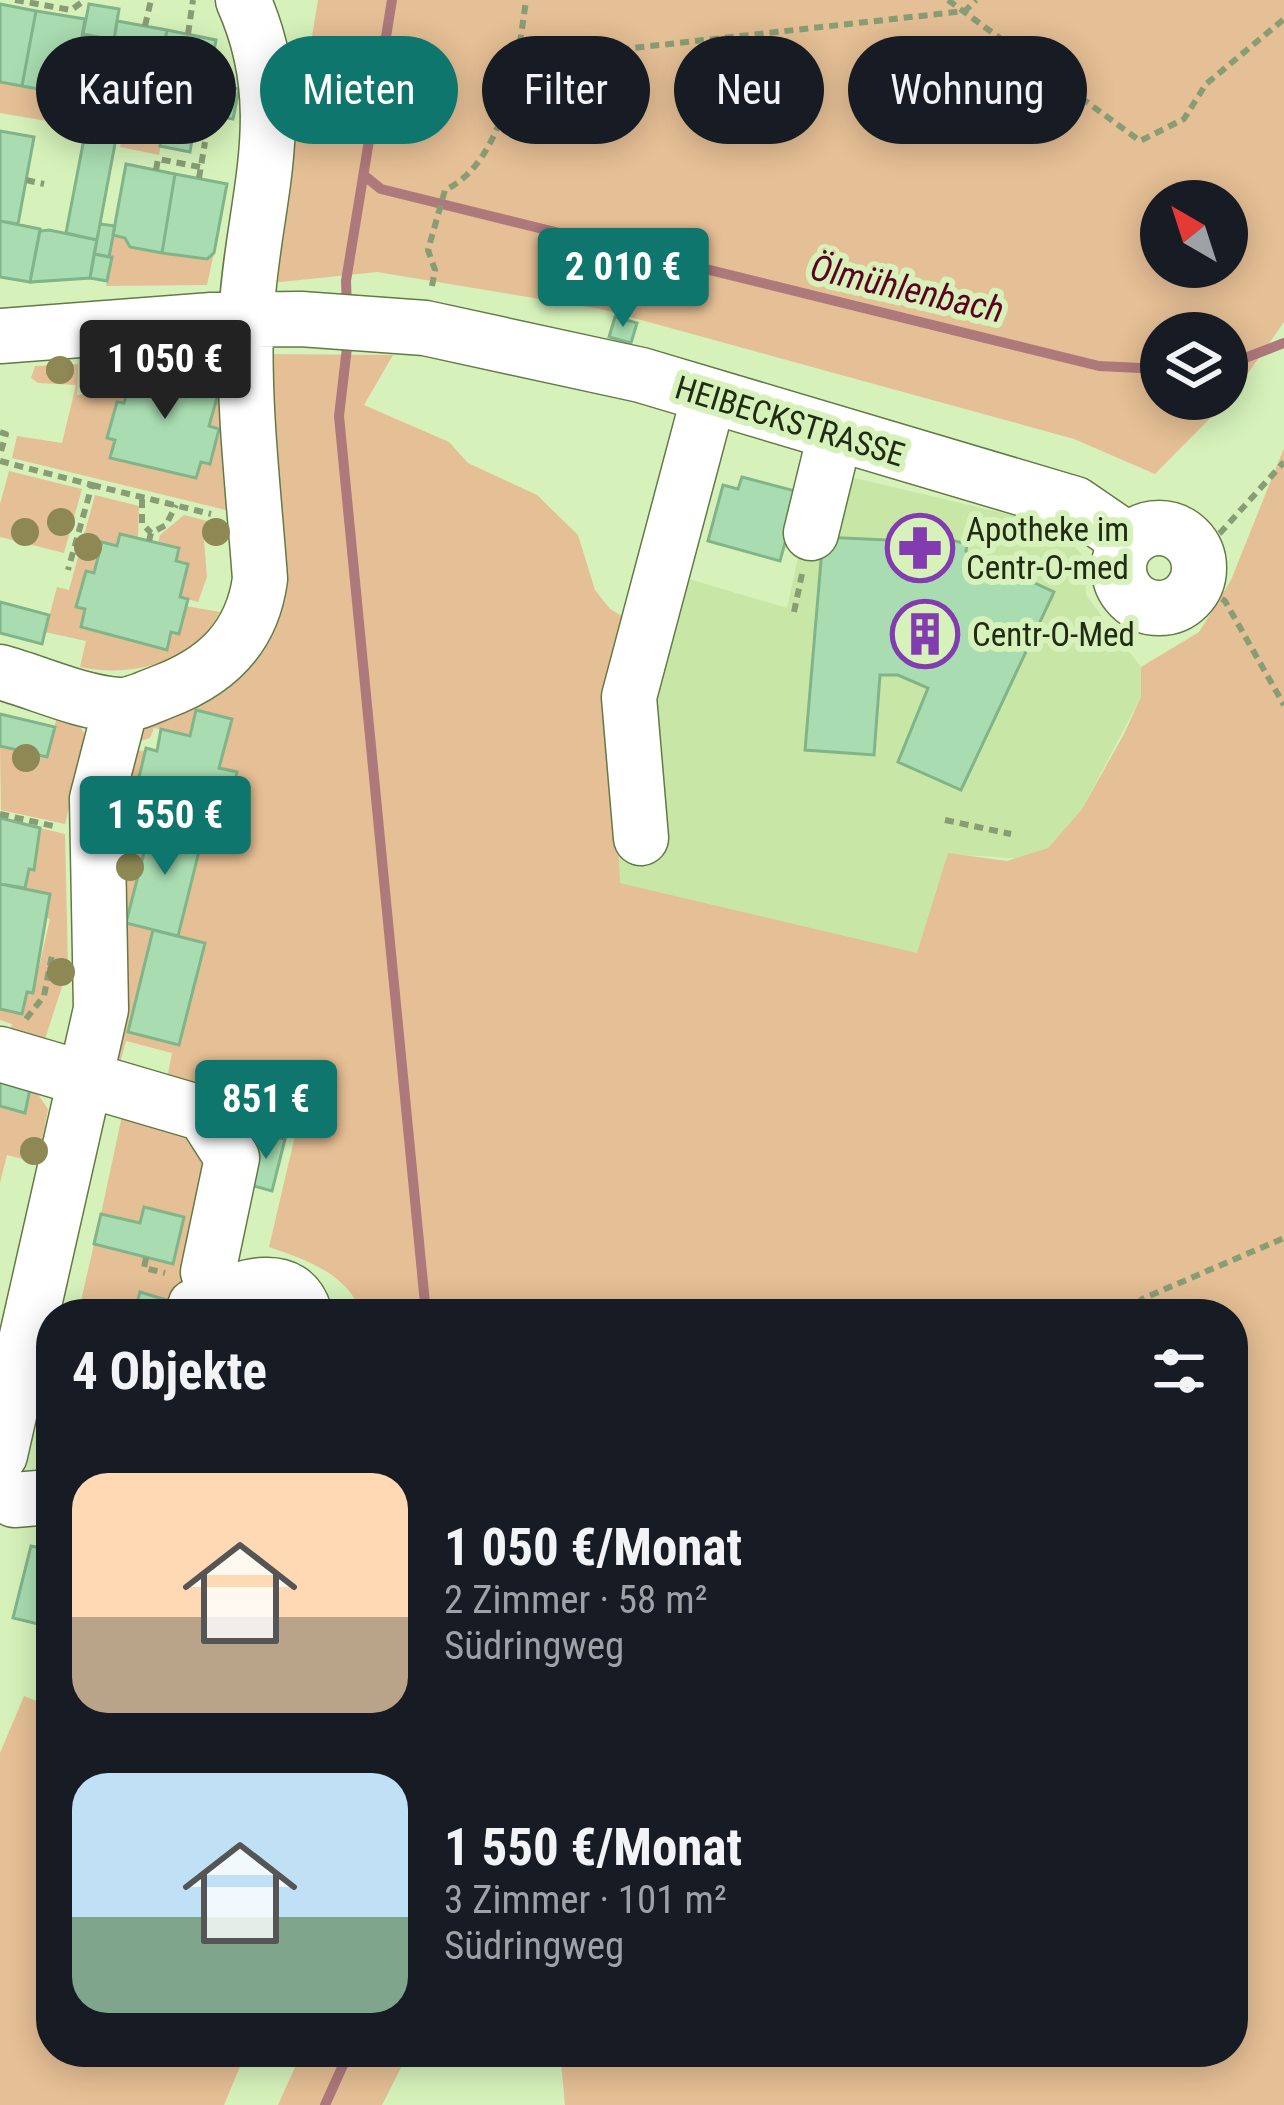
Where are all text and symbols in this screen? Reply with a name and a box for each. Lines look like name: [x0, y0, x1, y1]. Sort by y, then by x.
chip: Kaufen: [36, 36, 236, 144]
chip: Mieten: [260, 36, 458, 144]
chip: Filter: [482, 36, 650, 144]
chip: Neu: [674, 36, 824, 144]
chip: Wohnung: [848, 36, 1087, 144]
north arrow: [1140, 180, 1248, 288]
map controls: [1140, 180, 1248, 420]
pin: 2 010 €: [512, 228, 734, 330]
text: 2 010 €: [565, 244, 681, 290]
water label: Ölmühlenbach: [806, 246, 1008, 332]
button: layers: [1140, 312, 1248, 420]
pin: 1 050 €: [54, 320, 276, 422]
text: 1 050 €: [107, 336, 223, 382]
street label: HEIBECKSTRASSE: [671, 368, 909, 474]
place label: Apotheke im Centr-O-med: [966, 510, 1129, 587]
pharmacy icon: Apotheke im Centr-O-med: [885, 513, 955, 583]
building icon: Centr-O-Med: [890, 599, 960, 669]
place label: Centr-O-Med: [972, 615, 1135, 654]
pin: 1 550 €: [54, 776, 276, 878]
text: 1 550 €: [107, 792, 223, 838]
pin: 851 €: [182, 1060, 350, 1162]
text: 851 €: [222, 1076, 310, 1122]
icon: filters: [1146, 1338, 1212, 1404]
text: 4 Objekte: [72, 1342, 267, 1401]
text: 1 050 €/Monat: [444, 1518, 742, 1577]
icon: home: [168, 1521, 312, 1665]
text: 2 Zimmer · 58 m²: [444, 1577, 708, 1623]
text: Südringweg: [444, 1623, 624, 1669]
text: 1 550 €/Monat: [444, 1818, 742, 1877]
icon: home: [168, 1821, 312, 1965]
text: 3 Zimmer · 101 m²: [444, 1877, 727, 1923]
text: Südringweg: [444, 1923, 624, 1969]

